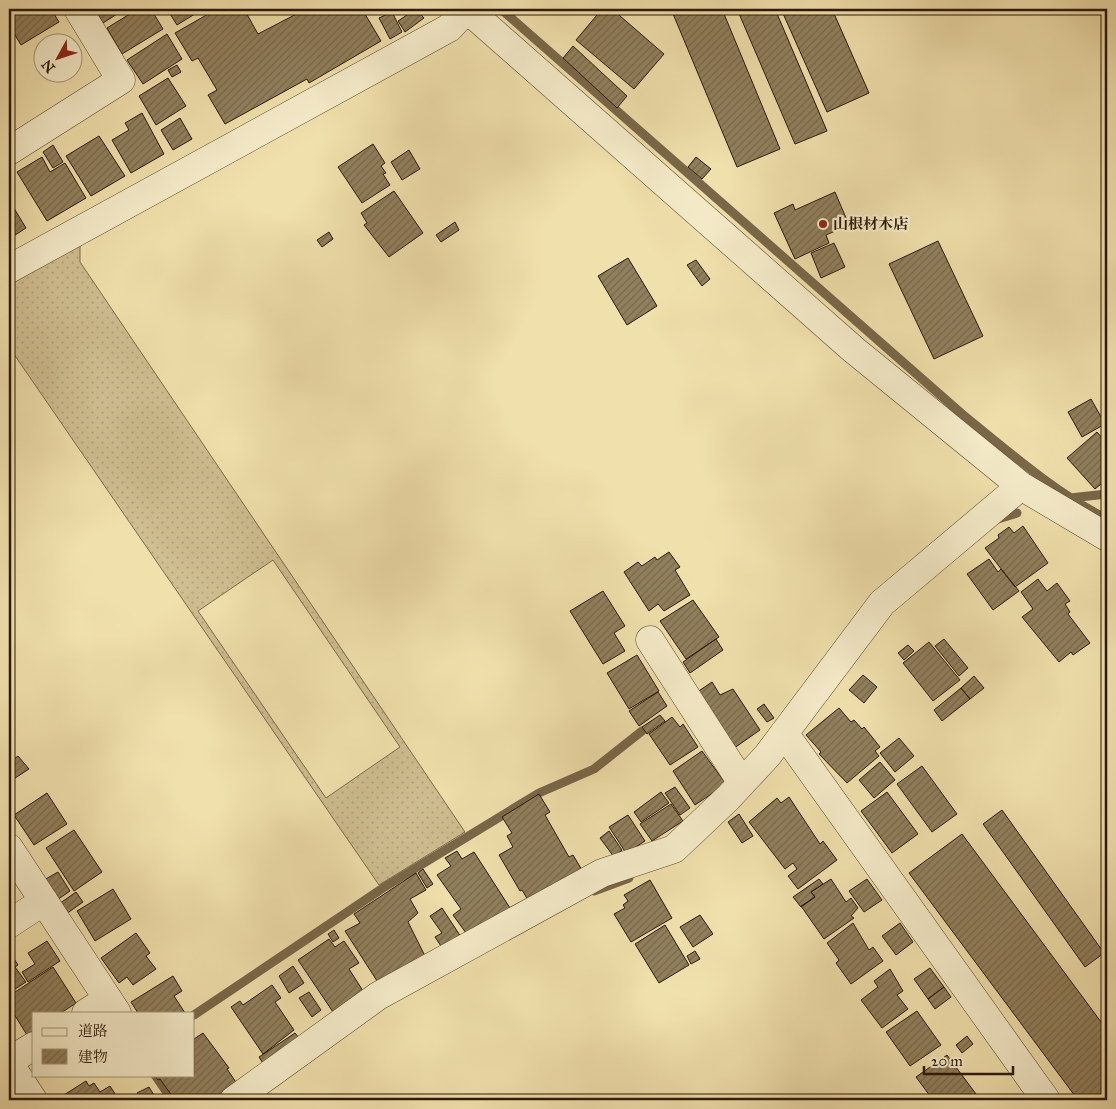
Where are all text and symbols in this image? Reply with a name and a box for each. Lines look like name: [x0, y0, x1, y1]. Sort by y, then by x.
north arrow: [32, 32, 82, 82]
text: N: [38, 56, 59, 76]
place label: 山根材木店: [833, 215, 908, 233]
marker: 山根材木店: [817, 218, 829, 230]
legend: [32, 1012, 195, 1076]
text: 道路: [78, 1022, 108, 1040]
scale bar: [924, 1044, 1012, 1076]
text: 建物: [78, 1048, 108, 1066]
text: 20 m: [931, 1052, 963, 1070]

